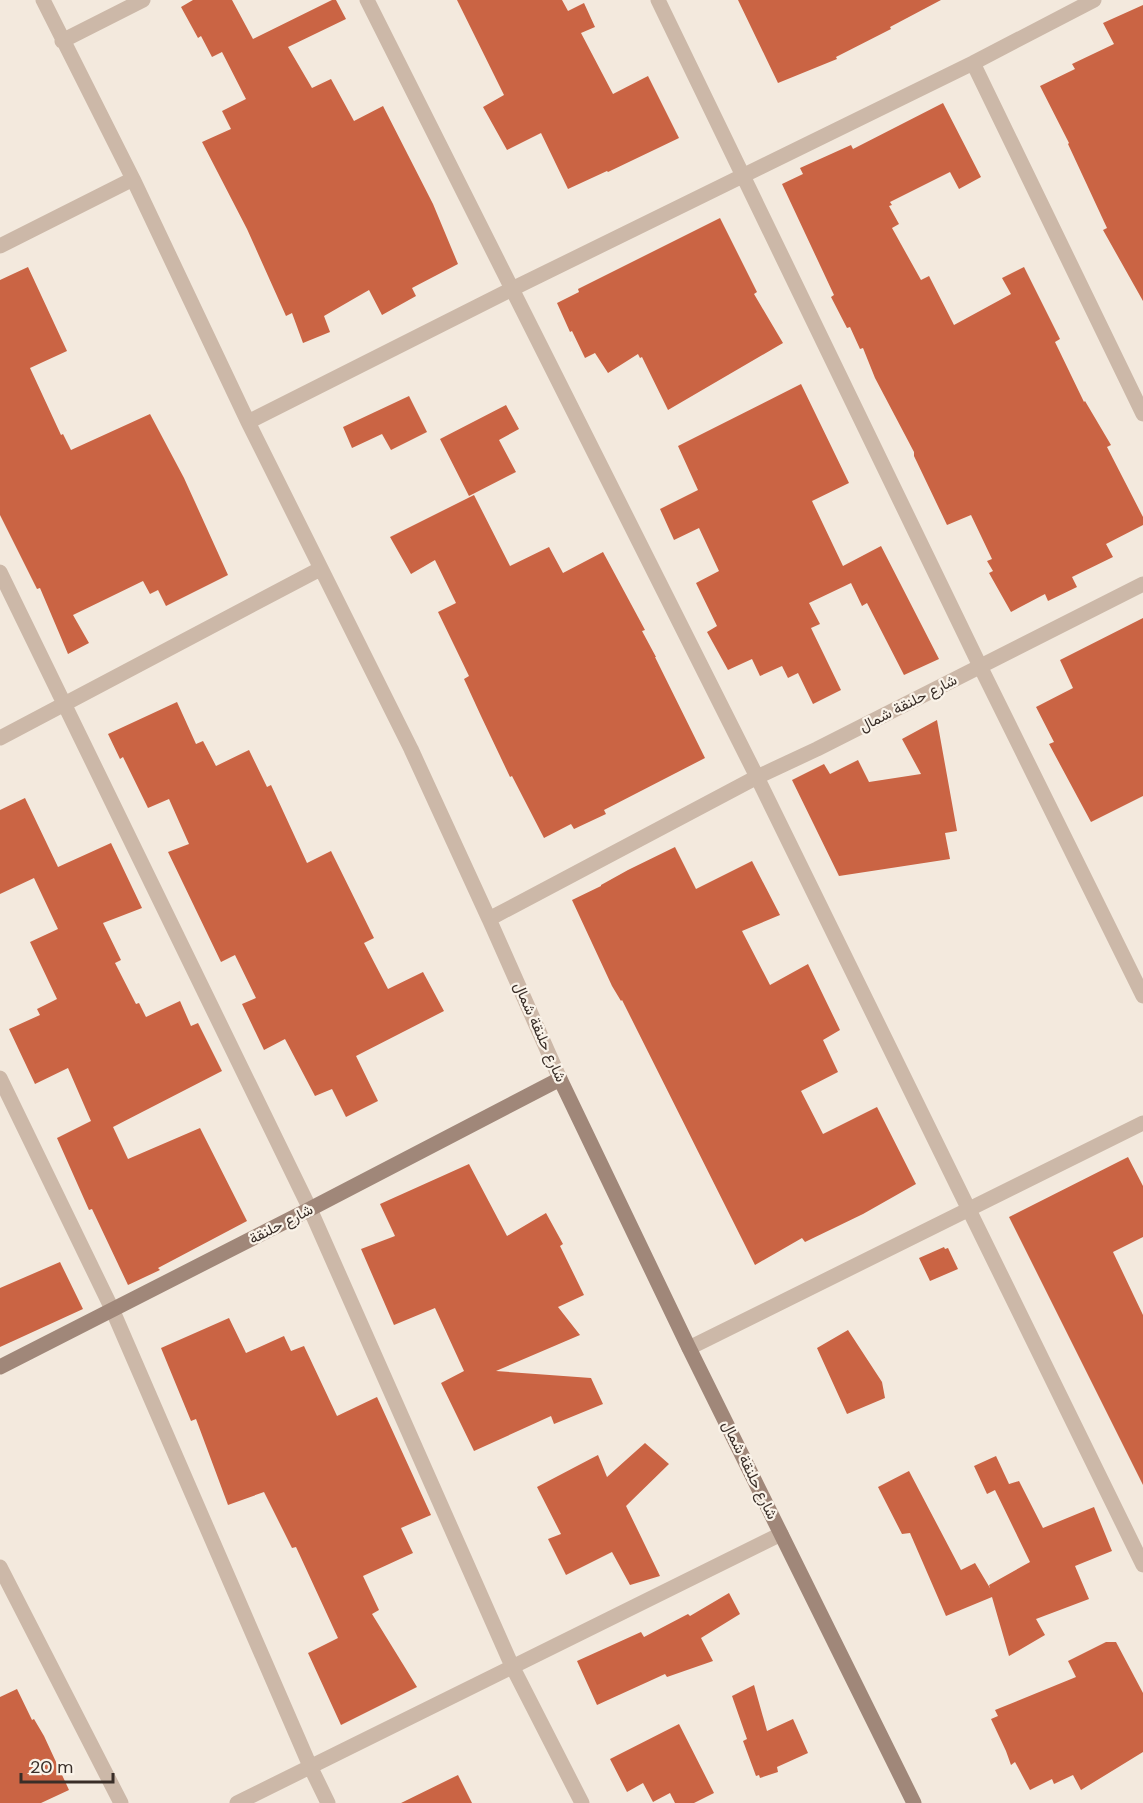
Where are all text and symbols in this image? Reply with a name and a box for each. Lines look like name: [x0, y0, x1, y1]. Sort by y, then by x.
street label: شارع حلنقة شمال: [856, 670, 961, 737]
street label: شارع حلنقة شمال: [508, 979, 571, 1086]
street label: شارع حلنقة: [246, 1199, 317, 1250]
street label: شارع حلنقة شمال: [717, 1417, 783, 1523]
scale bar: [21, 1746, 112, 1784]
text: 20 m: [30, 1755, 73, 1779]

